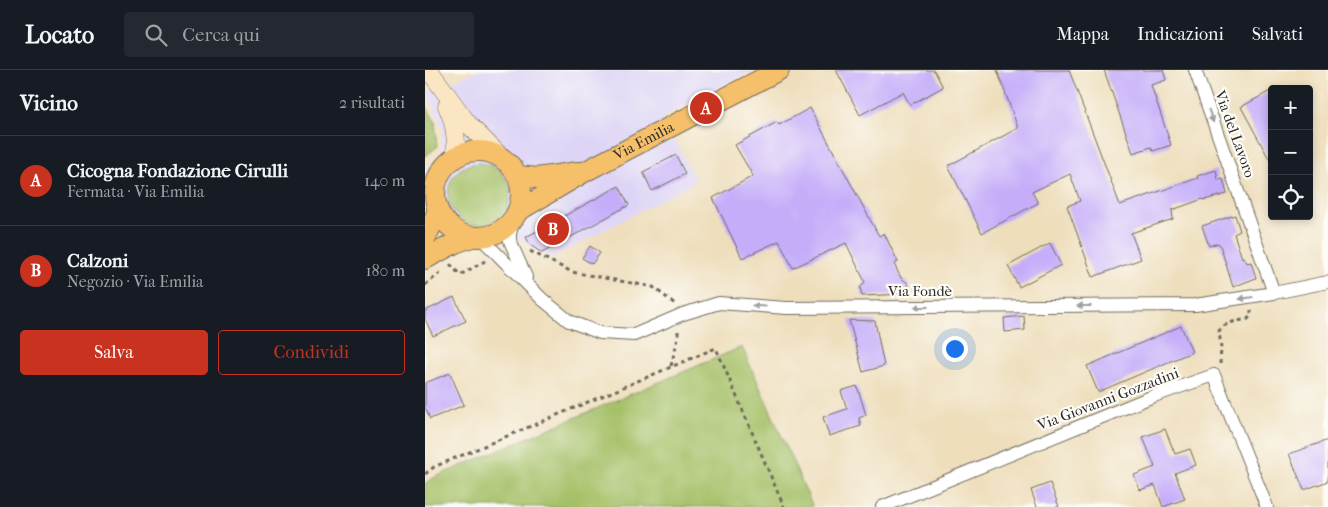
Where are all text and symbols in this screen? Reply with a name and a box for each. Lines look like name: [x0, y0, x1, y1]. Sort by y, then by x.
search box: [124, 12, 474, 57]
text: Locato: [25, 21, 94, 49]
icon: search: [142, 21, 170, 49]
text: Cerca qui: [182, 24, 260, 46]
text: Mappa: [1056, 24, 1109, 45]
text: Indicazioni: [1137, 24, 1224, 45]
text: Salvati: [1252, 24, 1303, 45]
map controls: [1268, 85, 1313, 220]
button: +: [1268, 85, 1313, 130]
street label: Via del Lavoro: [1211, 87, 1259, 180]
pin: A: [690, 89, 722, 127]
text: Vicino: [20, 91, 78, 115]
text: 2 risultati: [339, 93, 405, 112]
one-way arrow: [1207, 109, 1215, 124]
street label: Via Emilia: [609, 117, 678, 165]
button: −: [1268, 130, 1313, 175]
text: Cicogna Fondazione Cirulli: [67, 160, 288, 182]
text: A: [31, 171, 41, 190]
text: 140 m: [364, 171, 405, 190]
button: locate: [1268, 175, 1313, 220]
text: Fermata · Via Emilia: [67, 182, 204, 201]
pin: B: [537, 210, 569, 248]
text: Calzoni: [67, 250, 128, 272]
text: B: [31, 261, 41, 280]
text: 180 m: [366, 261, 405, 280]
text: Negozio · Via Emilia: [67, 272, 204, 291]
street label: Via Fondè: [887, 282, 953, 300]
one-way arrow: [1237, 294, 1253, 302]
one-way arrow: [751, 302, 767, 310]
one-way arrow: [1076, 302, 1092, 310]
one-way arrow: [913, 303, 929, 311]
button: Salva: [20, 330, 208, 375]
button: Condividi: [218, 330, 405, 375]
your location: [942, 336, 968, 362]
street label: Via Giovanni Gozzadini: [1034, 364, 1182, 435]

